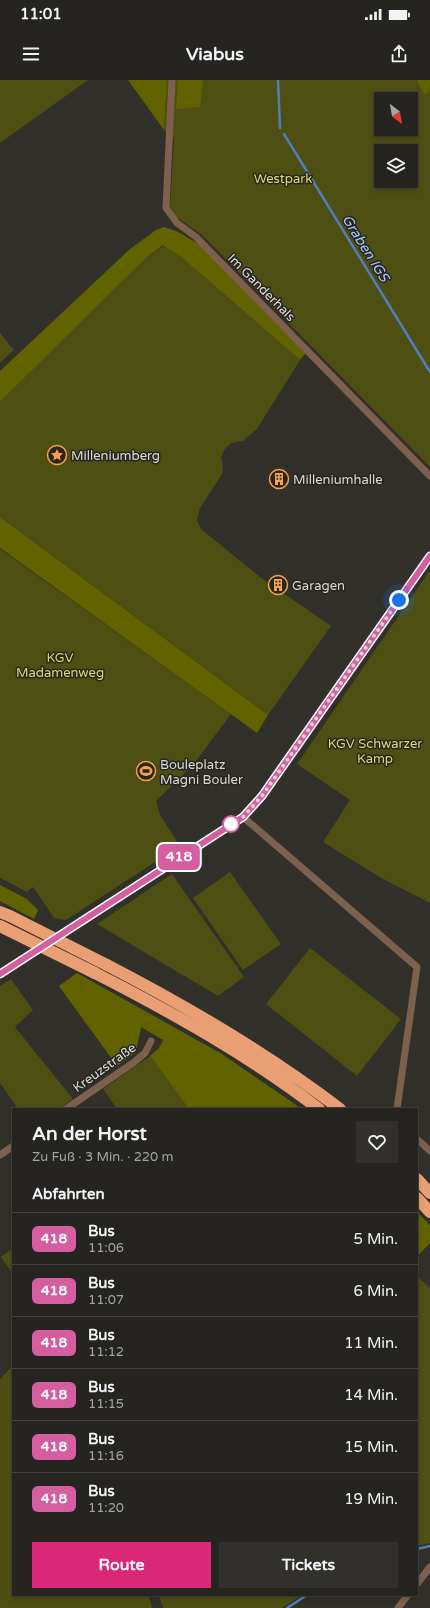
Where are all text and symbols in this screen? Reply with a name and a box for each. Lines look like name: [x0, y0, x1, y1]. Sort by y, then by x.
text: 11:01: [20, 5, 62, 23]
icon: menu: [20, 43, 42, 65]
text: Viabus: [186, 43, 244, 65]
icon: share: [388, 43, 410, 65]
north arrow: [374, 92, 418, 136]
map controls: [374, 92, 418, 188]
button: layers: [374, 144, 418, 188]
park label: Westpark: [254, 171, 312, 187]
water label: Graben IGS: [338, 212, 394, 286]
street label: Im Ganderhals: [224, 251, 298, 325]
place icon: Milleniumberg: [46, 444, 68, 466]
place label: Milleniumberg: [71, 448, 160, 464]
building icon: Milleniumhalle: [268, 468, 290, 490]
place label: Milleniumhalle: [293, 472, 383, 488]
building icon: Garagen: [267, 574, 289, 596]
place label: Garagen: [292, 578, 345, 594]
your location: [389, 590, 409, 610]
park label: KGV Madamenweg: [16, 650, 104, 681]
park label: KGV Schwarzer Kamp: [328, 736, 422, 767]
place label: Bouleplatz Magni Bouler: [160, 757, 243, 788]
sports icon: Bouleplatz Magni Bouler: [135, 760, 157, 782]
unlabelled marker: [222, 815, 240, 833]
line badge: 418: [156, 844, 202, 870]
text: 418: [166, 848, 192, 865]
street label: Kreuzstraße: [70, 1040, 139, 1096]
button: heart: [356, 1121, 398, 1163]
text: An der Horst: [32, 1123, 147, 1145]
text: Zu Fuß · 3 Min. · 220 m: [32, 1149, 173, 1165]
text: Abfahrten: [32, 1185, 105, 1203]
text: Bus: [88, 1222, 115, 1240]
text: 418: [41, 1230, 67, 1247]
text: 5 Min.: [354, 1230, 398, 1248]
text: 11:06: [88, 1240, 124, 1256]
text: Bus: [88, 1274, 115, 1292]
text: 418: [41, 1282, 67, 1299]
text: 6 Min.: [354, 1282, 398, 1300]
text: 11:07: [88, 1292, 124, 1308]
text: Bus: [88, 1326, 115, 1344]
text: 418: [41, 1334, 67, 1351]
text: 11 Min.: [344, 1334, 398, 1352]
text: 11:12: [88, 1344, 124, 1360]
text: Bus: [88, 1378, 115, 1396]
text: 418: [41, 1386, 67, 1403]
text: 14 Min.: [344, 1386, 398, 1404]
text: 11:15: [88, 1396, 124, 1412]
text: Bus: [88, 1430, 115, 1448]
text: 418: [41, 1438, 67, 1455]
text: 15 Min.: [344, 1438, 398, 1456]
text: 11:16: [88, 1448, 124, 1464]
text: Bus: [88, 1482, 115, 1500]
text: 418: [41, 1490, 67, 1507]
text: 19 Min.: [344, 1490, 398, 1508]
text: 11:20: [88, 1500, 124, 1516]
button: Route: [32, 1542, 211, 1588]
button: Tickets: [219, 1542, 398, 1588]

